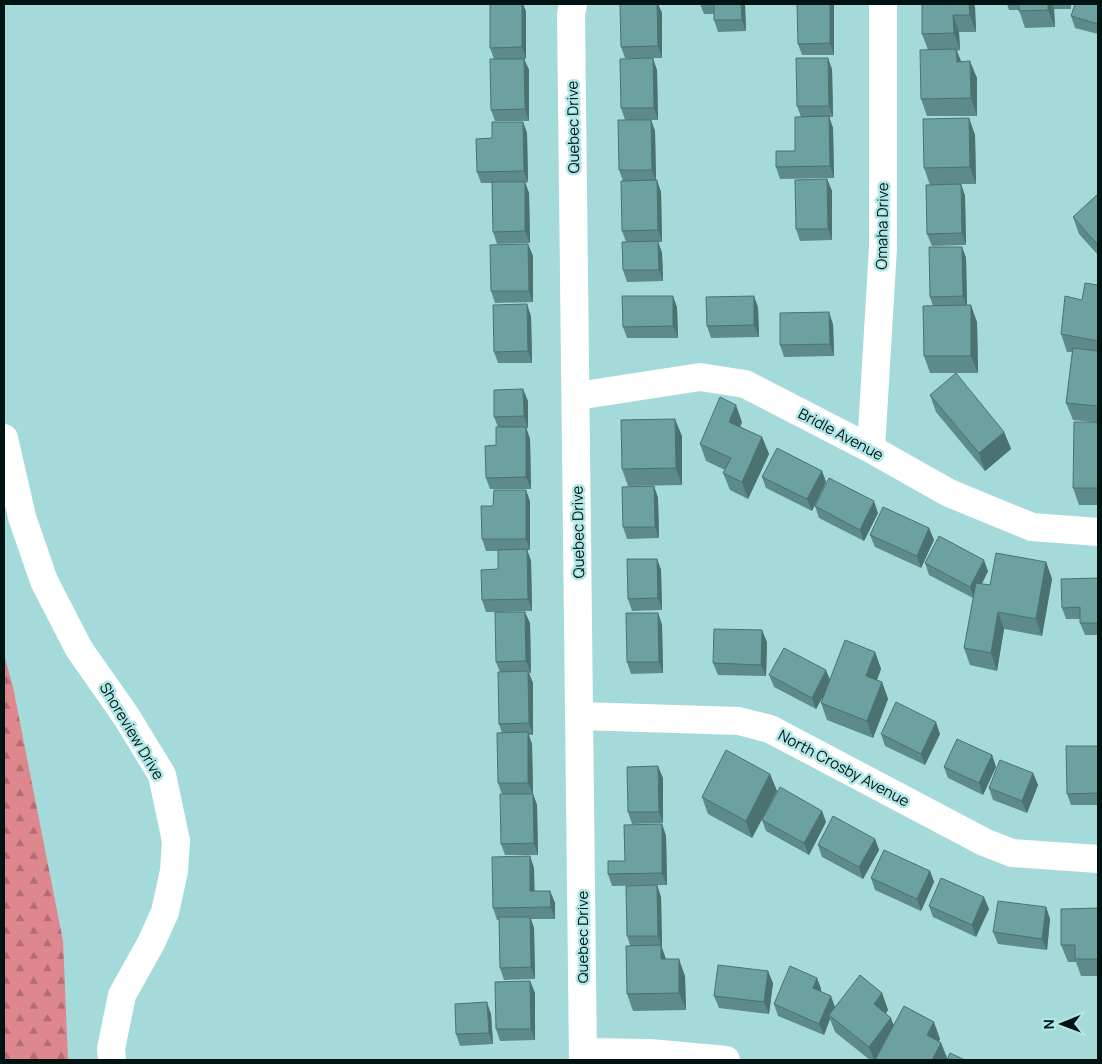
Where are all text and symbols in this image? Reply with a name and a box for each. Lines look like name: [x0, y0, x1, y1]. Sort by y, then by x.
street label: Quebec Drive: [562, 80, 584, 173]
street label: Omaha Drive: [871, 182, 893, 270]
street label: Bridle Avenue: [795, 403, 887, 465]
street label: Quebec Drive: [567, 485, 589, 578]
street label: Shoreview Drive: [95, 678, 169, 784]
street label: North Crosby Avenue: [775, 724, 914, 812]
street label: Quebec Drive: [572, 890, 593, 983]
north arrow: [1037, 999, 1087, 1049]
text: N: [1039, 1019, 1058, 1029]

